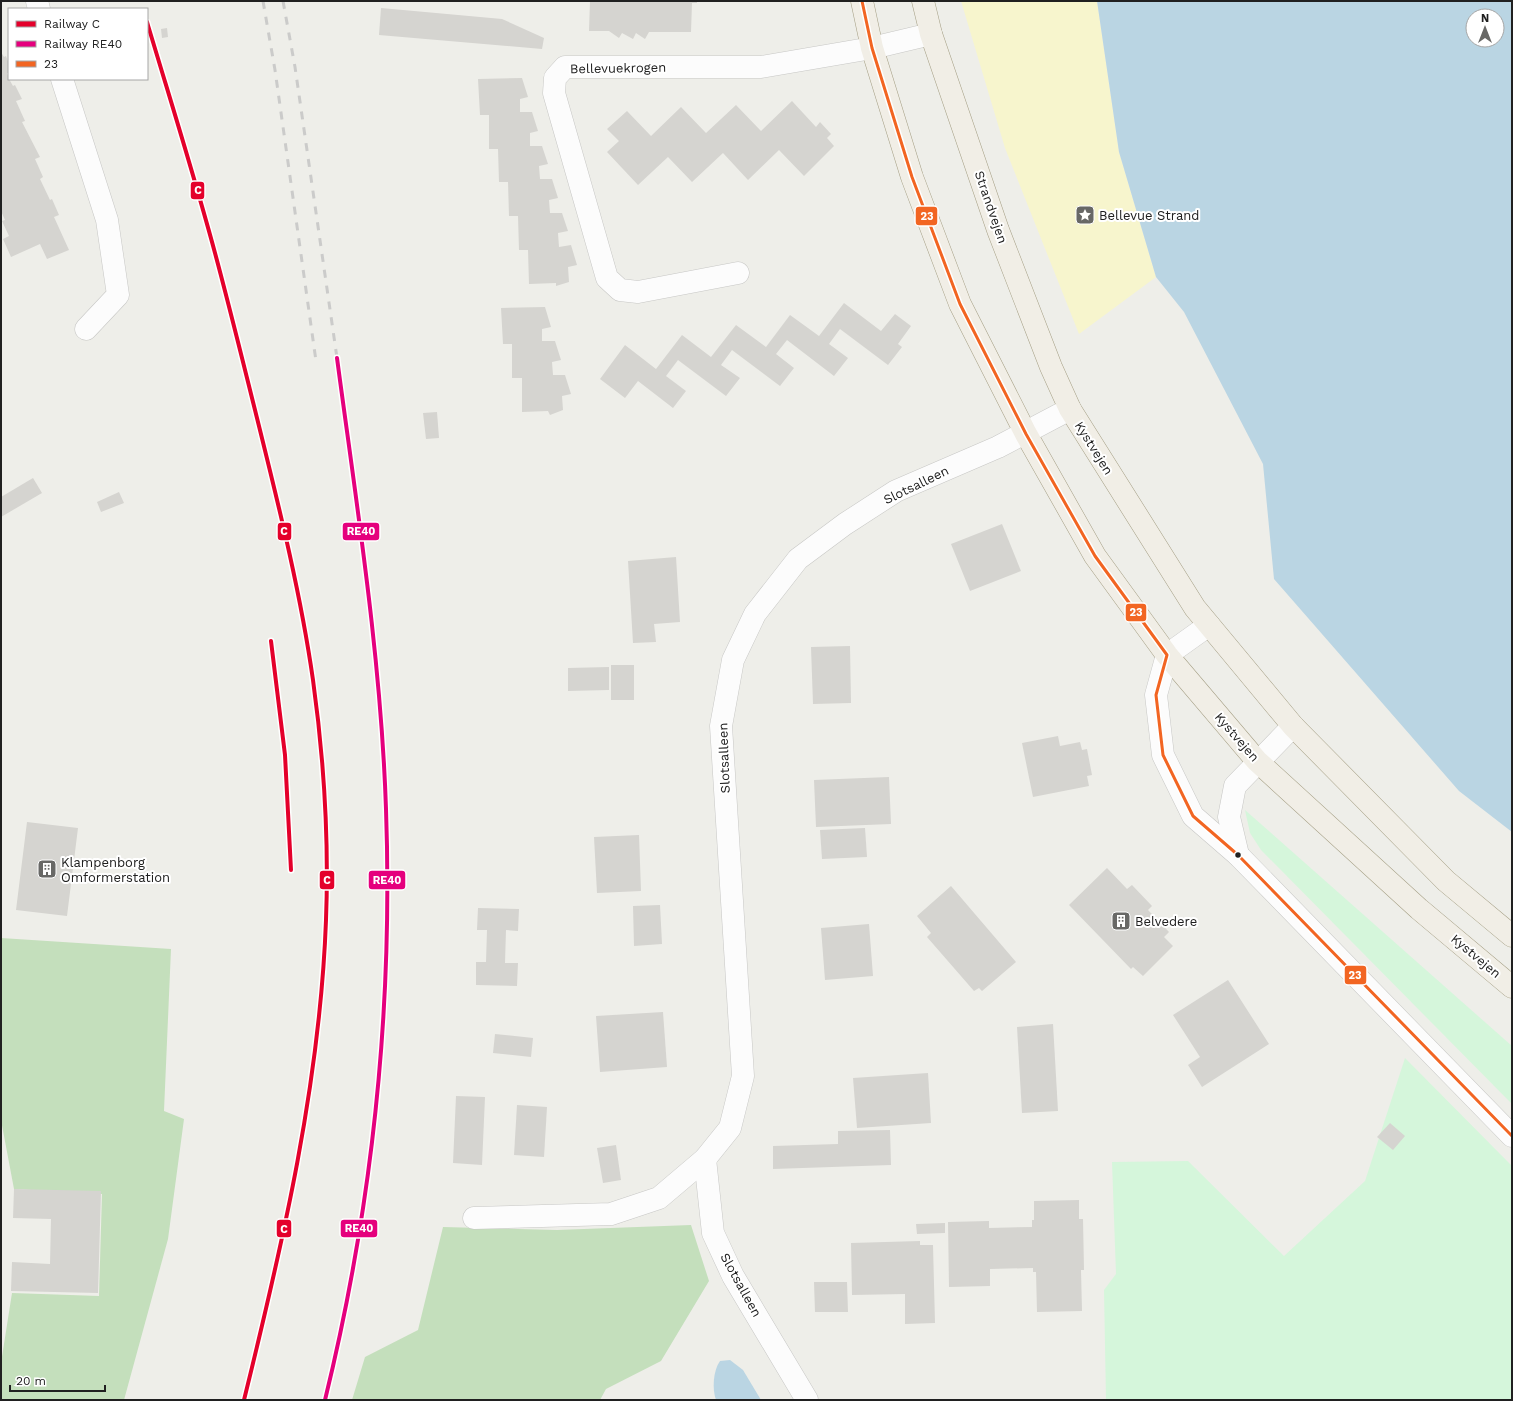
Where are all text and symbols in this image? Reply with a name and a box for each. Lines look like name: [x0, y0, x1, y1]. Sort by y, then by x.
legend: [8, 8, 148, 80]
north arrow: [1465, 8, 1505, 48]
text: N: [1481, 12, 1489, 25]
text: Railway C: [44, 17, 100, 31]
text: Railway RE40: [44, 37, 122, 51]
text: 23: [44, 57, 58, 71]
street label: Bellevuekrogen: [570, 60, 666, 76]
street label: Strandvejen: [972, 169, 1010, 245]
line badge: C: [190, 181, 205, 200]
text: C: [194, 184, 202, 197]
place icon: Bellevue Strand: [1074, 204, 1096, 226]
line badge: 23: [915, 206, 938, 226]
place label: Bellevue Strand: [1099, 208, 1199, 223]
text: 23: [920, 210, 934, 223]
street label: Kystvejen: [1072, 419, 1116, 477]
street label: Slotsalleen: [881, 463, 951, 507]
line badge: C: [277, 522, 292, 541]
line badge: RE40: [342, 522, 380, 541]
text: C: [280, 525, 288, 538]
text: RE40: [347, 525, 375, 538]
line badge: 23: [1125, 603, 1147, 622]
text: 23: [1129, 606, 1143, 619]
street label: Kystvejen: [1212, 709, 1262, 765]
street label: Slotsalleen: [715, 722, 733, 794]
unlabelled marker: [1233, 850, 1243, 860]
place label: Klampenborg Omformerstation: [61, 855, 170, 885]
building icon: Klampenborg Omformerstation: [36, 858, 58, 880]
line badge: C: [319, 870, 335, 890]
line badge: RE40: [368, 870, 406, 890]
text: C: [323, 874, 331, 887]
text: RE40: [373, 874, 401, 887]
building icon: Belvedere: [1110, 910, 1132, 932]
place label: Belvedere: [1135, 914, 1197, 929]
street label: Kystvejen: [1448, 931, 1504, 981]
line badge: 23: [1344, 965, 1367, 985]
text: 23: [1348, 969, 1362, 982]
line badge: C: [276, 1219, 292, 1238]
line badge: RE40: [340, 1219, 378, 1238]
text: RE40: [345, 1222, 373, 1235]
text: C: [280, 1223, 288, 1236]
street label: Slotsalleen: [717, 1250, 765, 1320]
scale bar: [10, 1367, 105, 1393]
text: 20 m: [16, 1374, 46, 1388]

